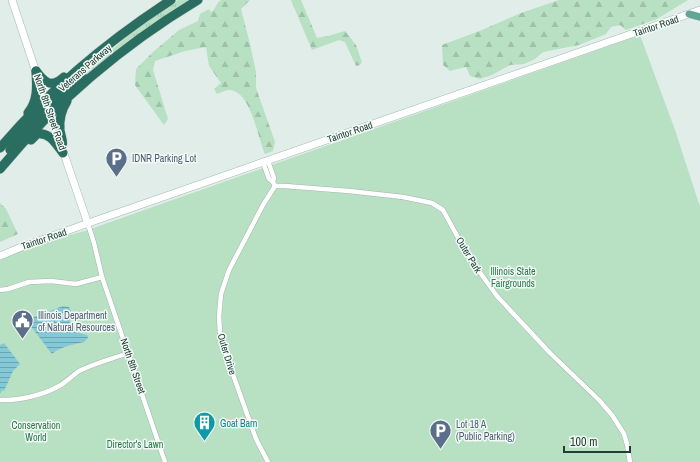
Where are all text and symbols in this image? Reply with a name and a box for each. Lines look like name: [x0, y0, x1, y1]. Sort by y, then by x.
street label: Taintor Road: [632, 12, 680, 40]
street label: Veterans Parkway: [56, 41, 115, 95]
street label: North 8th Street Road: [31, 72, 69, 152]
street label: Taintor Road: [326, 118, 374, 146]
parking icon: IDNR Parking Lot: [104, 145, 130, 178]
place label: IDNR Parking Lot: [132, 152, 197, 165]
street label: Taintor Road: [20, 225, 68, 253]
street label: Outer Park: [453, 235, 485, 276]
park label: Illinois State Fairgrounds: [490, 265, 536, 290]
public building icon: Illinois Department of Natural Resources: [9, 308, 35, 341]
place label: Illinois Department of Natural Resources: [38, 309, 115, 334]
street label: Outer Drive: [215, 332, 240, 377]
street label: North 8th Street: [117, 337, 149, 396]
building icon: Goat Barn: [191, 410, 217, 443]
place label: Goat Barn: [220, 417, 257, 430]
parking icon: Lot 18 A (Public Parking): [427, 417, 453, 450]
place label: Lot 18 A (Public Parking): [456, 418, 515, 443]
park label: Conservation World: [12, 419, 60, 444]
scale bar: [564, 428, 630, 454]
text: 100 m: [570, 434, 597, 450]
park label: Director's Lawn: [107, 438, 163, 451]

